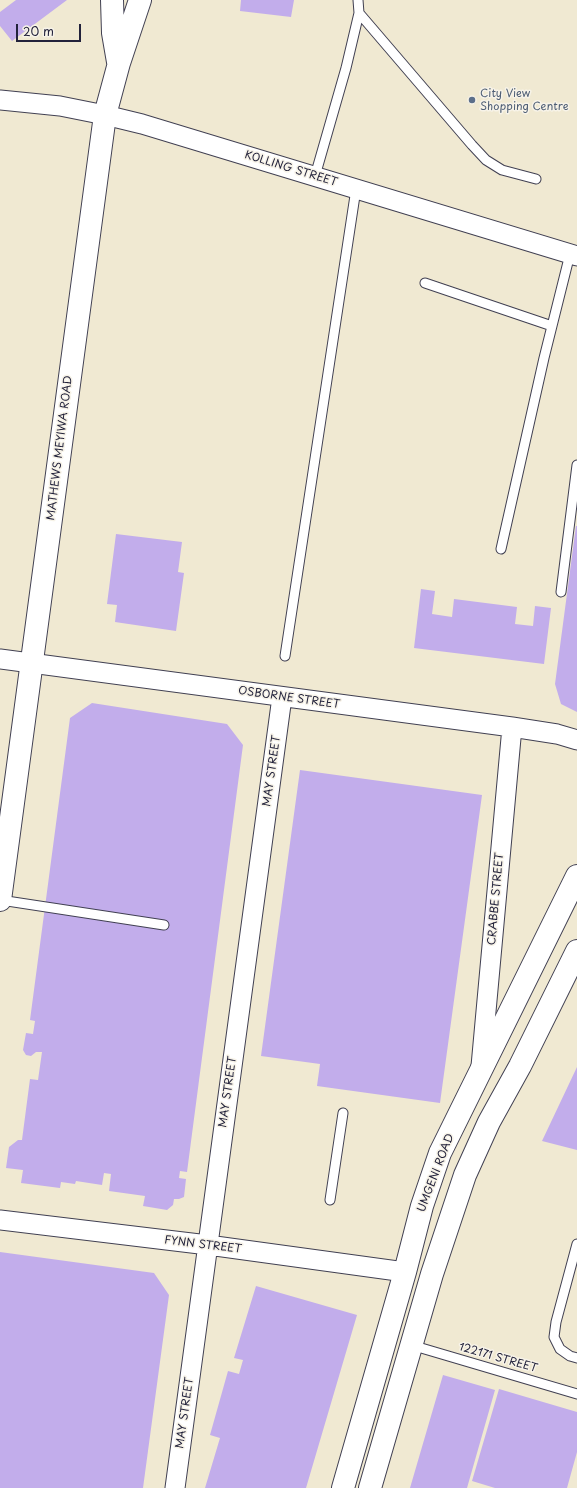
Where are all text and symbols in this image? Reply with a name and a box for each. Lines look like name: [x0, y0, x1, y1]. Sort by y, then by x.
scale bar: [18, 16, 83, 42]
text: 20 m: [23, 22, 54, 40]
place label: City View Shopping Centre: [480, 87, 569, 113]
marker: City View Shopping Centre: [467, 95, 477, 105]
street label: KOLLING STREET: [243, 149, 339, 189]
street label: MATHEWS MEYIWA ROAD: [45, 375, 75, 521]
street label: OSBORNE STREET: [237, 684, 341, 712]
street label: MAY STREET: [260, 735, 284, 807]
street label: CRABBE STREET: [485, 852, 507, 946]
street label: MAY STREET: [216, 1056, 240, 1128]
street label: UMGENI ROAD: [415, 1132, 457, 1214]
street label: FYNN STREET: [164, 1234, 242, 1256]
street label: 122171 STREET: [457, 1340, 539, 1376]
street label: MAY STREET: [173, 1377, 197, 1449]

